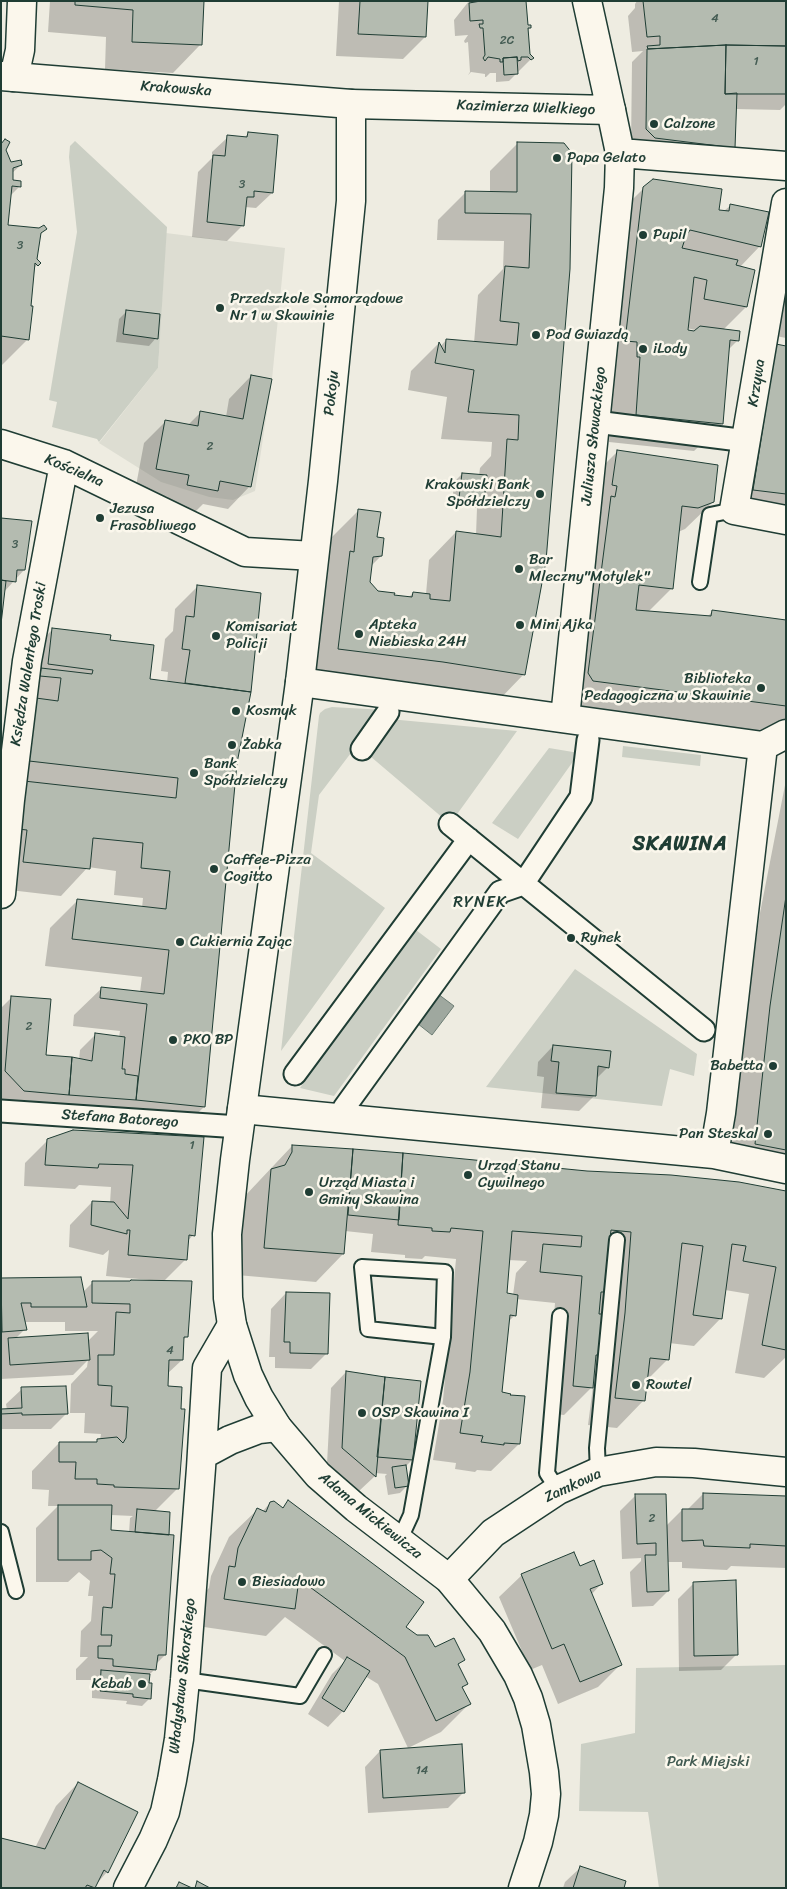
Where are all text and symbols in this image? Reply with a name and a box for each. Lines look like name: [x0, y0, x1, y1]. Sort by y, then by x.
house number: 4: [711, 12, 719, 26]
house number: 2C: [500, 34, 514, 48]
house number: 1: [753, 55, 759, 69]
street label: Krakowska: [140, 78, 212, 100]
street label: Kazimierza Wielkiego: [456, 97, 596, 119]
place label: Calzone: [664, 115, 715, 133]
marker: Calzone: [648, 118, 660, 130]
place label: Papa Gelato: [567, 149, 646, 167]
marker: Papa Gelato: [551, 152, 563, 164]
house number: 3: [239, 178, 245, 192]
place label: Pupil: [653, 226, 686, 244]
marker: Pupil: [637, 229, 649, 241]
house number: 3: [17, 239, 23, 253]
place label: Przedszkole Samorządowe Nr 1 w Skawinie: [230, 290, 403, 325]
marker: Przedszkole Samorządowe Nr 1 w Skawinie: [214, 302, 226, 314]
place label: Pod Gwiazdą: [546, 326, 628, 344]
marker: Pod Gwiazdą: [530, 329, 542, 341]
place label: iLody: [653, 340, 687, 358]
marker: iLody: [637, 343, 649, 355]
street label: Krzywa: [744, 358, 770, 408]
street label: Juliusza Słowackiego: [578, 366, 610, 506]
street label: Pokoju: [321, 370, 343, 416]
house number: 2: [207, 440, 213, 454]
street label: Kościelna: [42, 451, 106, 491]
place label: Krakowski Bank Spółdzielczy: [425, 476, 530, 511]
marker: Krakowski Bank Spółdzielczy: [534, 488, 546, 500]
place label: Jezusa Frasobliwego: [110, 500, 196, 535]
marker: Jezusa Frasobliwego: [94, 512, 106, 524]
house number: 3: [12, 538, 18, 552]
place label: Bar Mleczny"Motylek": [529, 551, 650, 586]
marker: Bar Mleczny"Motylek": [513, 563, 525, 575]
street label: Księdza Walentego Troski: [7, 581, 51, 747]
place label: Apteka Niebieska 24H: [369, 616, 466, 651]
place label: Mini Ajka: [530, 616, 593, 634]
place label: Komisariat Policji: [226, 618, 297, 653]
marker: Mini Ajka: [514, 619, 526, 631]
marker: Apteka Niebieska 24H: [353, 628, 365, 640]
marker: Komisariat Policji: [210, 630, 222, 642]
place label: Biblioteka Pedagogiczna w Skawinie: [584, 670, 751, 705]
marker: Biblioteka Pedagogiczna w Skawinie: [755, 682, 767, 694]
place label: Kosmyk: [246, 702, 297, 720]
marker: Kosmyk: [230, 705, 242, 717]
place label: Żabka: [242, 736, 281, 754]
marker: Żabka: [226, 739, 238, 751]
place label: Bank Spółdzielczy: [204, 755, 287, 790]
marker: Bank Spółdzielczy: [188, 767, 200, 779]
district label: SKAWINA: [632, 833, 728, 857]
place label: Caffee-Pizza Cogitto: [224, 851, 311, 886]
marker: Caffee-Pizza Cogitto: [208, 863, 220, 875]
district label: RYNEK: [453, 893, 507, 913]
place label: Rynek: [581, 929, 622, 947]
marker: Rynek: [565, 932, 577, 944]
place label: Cukiernia Zając: [190, 933, 292, 951]
marker: Cukiernia Zając: [174, 936, 186, 948]
house number: 2: [26, 1020, 32, 1034]
place label: PKO BP: [183, 1031, 233, 1049]
marker: PKO BP: [167, 1034, 179, 1046]
place label: Babetta: [710, 1057, 763, 1075]
marker: Babetta: [767, 1060, 779, 1072]
street label: Stefana Batorego: [61, 1106, 179, 1132]
place label: Pan Steskal: [679, 1125, 758, 1143]
marker: Pan Steskal: [762, 1128, 774, 1140]
house number: 1: [189, 1139, 195, 1153]
place label: Urząd Stanu Cywilnego: [478, 1157, 560, 1192]
marker: Urząd Stanu Cywilnego: [462, 1169, 474, 1181]
place label: Urząd Miasta i Gminy Skawina: [319, 1174, 419, 1209]
marker: Urząd Miasta i Gminy Skawina: [303, 1186, 315, 1198]
house number: 4: [166, 1344, 174, 1358]
place label: Rowtel: [646, 1376, 692, 1394]
marker: Rowtel: [630, 1379, 642, 1391]
place label: OSP Skawina I: [372, 1404, 469, 1422]
marker: OSP Skawina I: [356, 1407, 368, 1419]
street label: Zamkowa: [542, 1465, 604, 1507]
street label: Adama Mickiewicza: [315, 1469, 425, 1563]
house number: 2: [649, 1512, 655, 1526]
place label: Biesiadowo: [252, 1573, 325, 1591]
marker: Biesiadowo: [236, 1576, 248, 1588]
street label: Władysława Sikorskiego: [166, 1597, 200, 1755]
place label: Kebab: [91, 1675, 132, 1693]
marker: Kebab: [136, 1678, 148, 1690]
park label: Park Miejski: [667, 1753, 749, 1771]
house number: 14: [416, 1764, 428, 1778]

